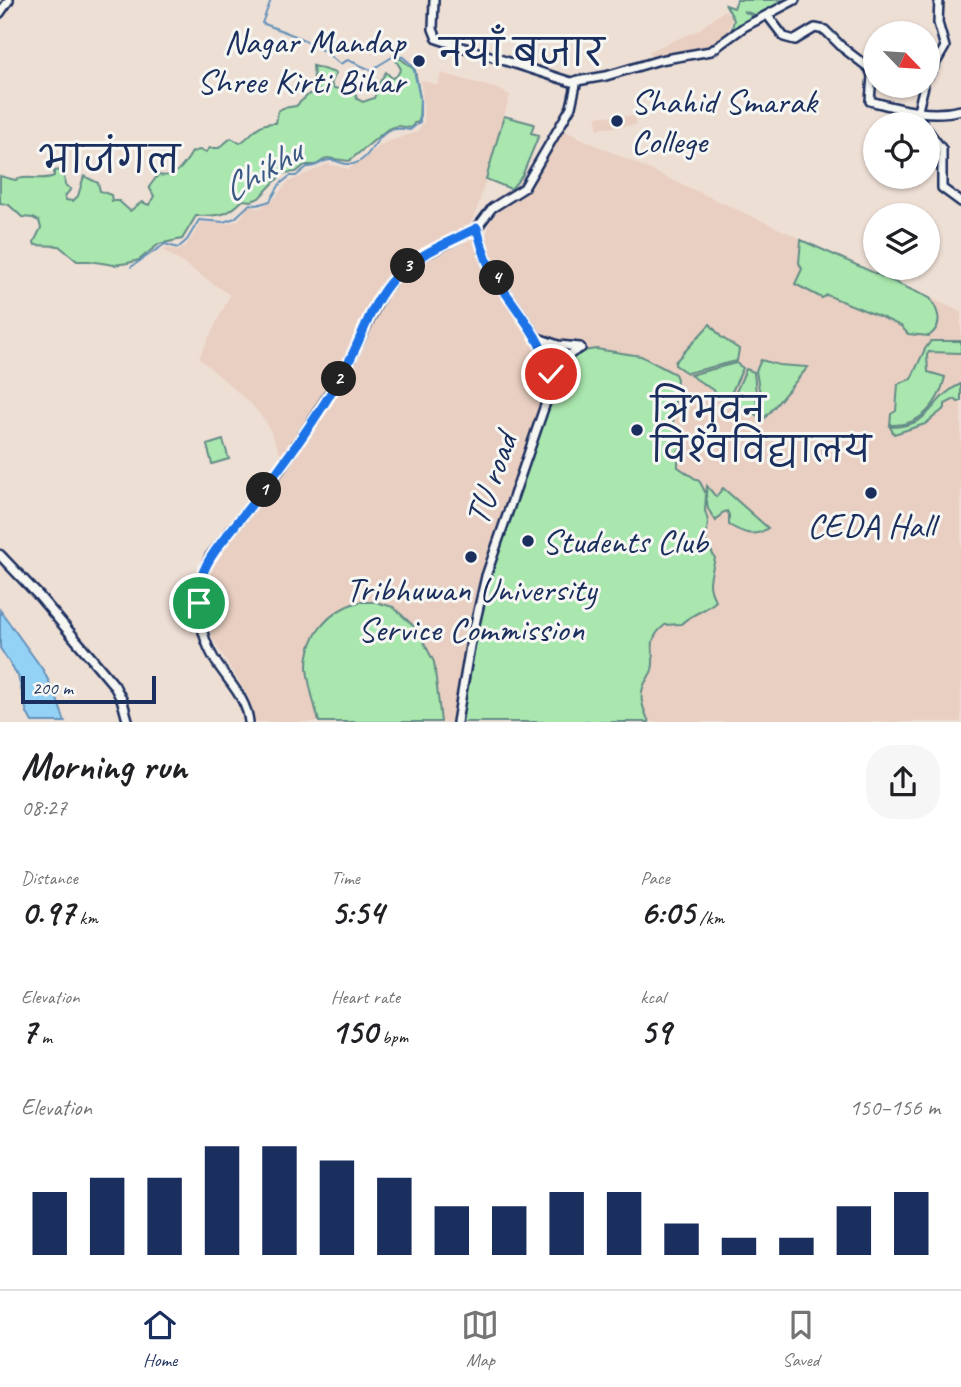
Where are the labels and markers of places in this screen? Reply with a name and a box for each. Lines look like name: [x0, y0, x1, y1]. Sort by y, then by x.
place label: Nagar Mandap Shree Kirti Bihar: [197, 19, 407, 104]
marker: Nagar Mandap Shree Kirti Bihar: [411, 53, 427, 69]
place label: Shahid Smarak College: [631, 79, 819, 164]
marker: Shahid Smarak College: [609, 113, 625, 129]
pin: 3: [390, 248, 426, 284]
pin: 4: [480, 260, 514, 296]
pin: [521, 344, 581, 404]
pin: 2: [322, 362, 356, 396]
place label: त्रिभुवन विश्वविद्यालय: [649, 383, 873, 473]
marker: त्रिभुवन विश्वविद्यालय: [629, 422, 645, 438]
pin: 1: [246, 472, 282, 508]
marker: CEDA Hall: [863, 485, 879, 501]
place label: CEDA Hall: [807, 503, 941, 548]
place label: Students Club: [542, 519, 709, 564]
marker: Students Club: [520, 533, 536, 549]
marker: Tribhuwan University Service Commission: [463, 549, 479, 565]
place label: Tribhuwan University Service Commission: [346, 567, 598, 652]
pin: [169, 573, 229, 633]

